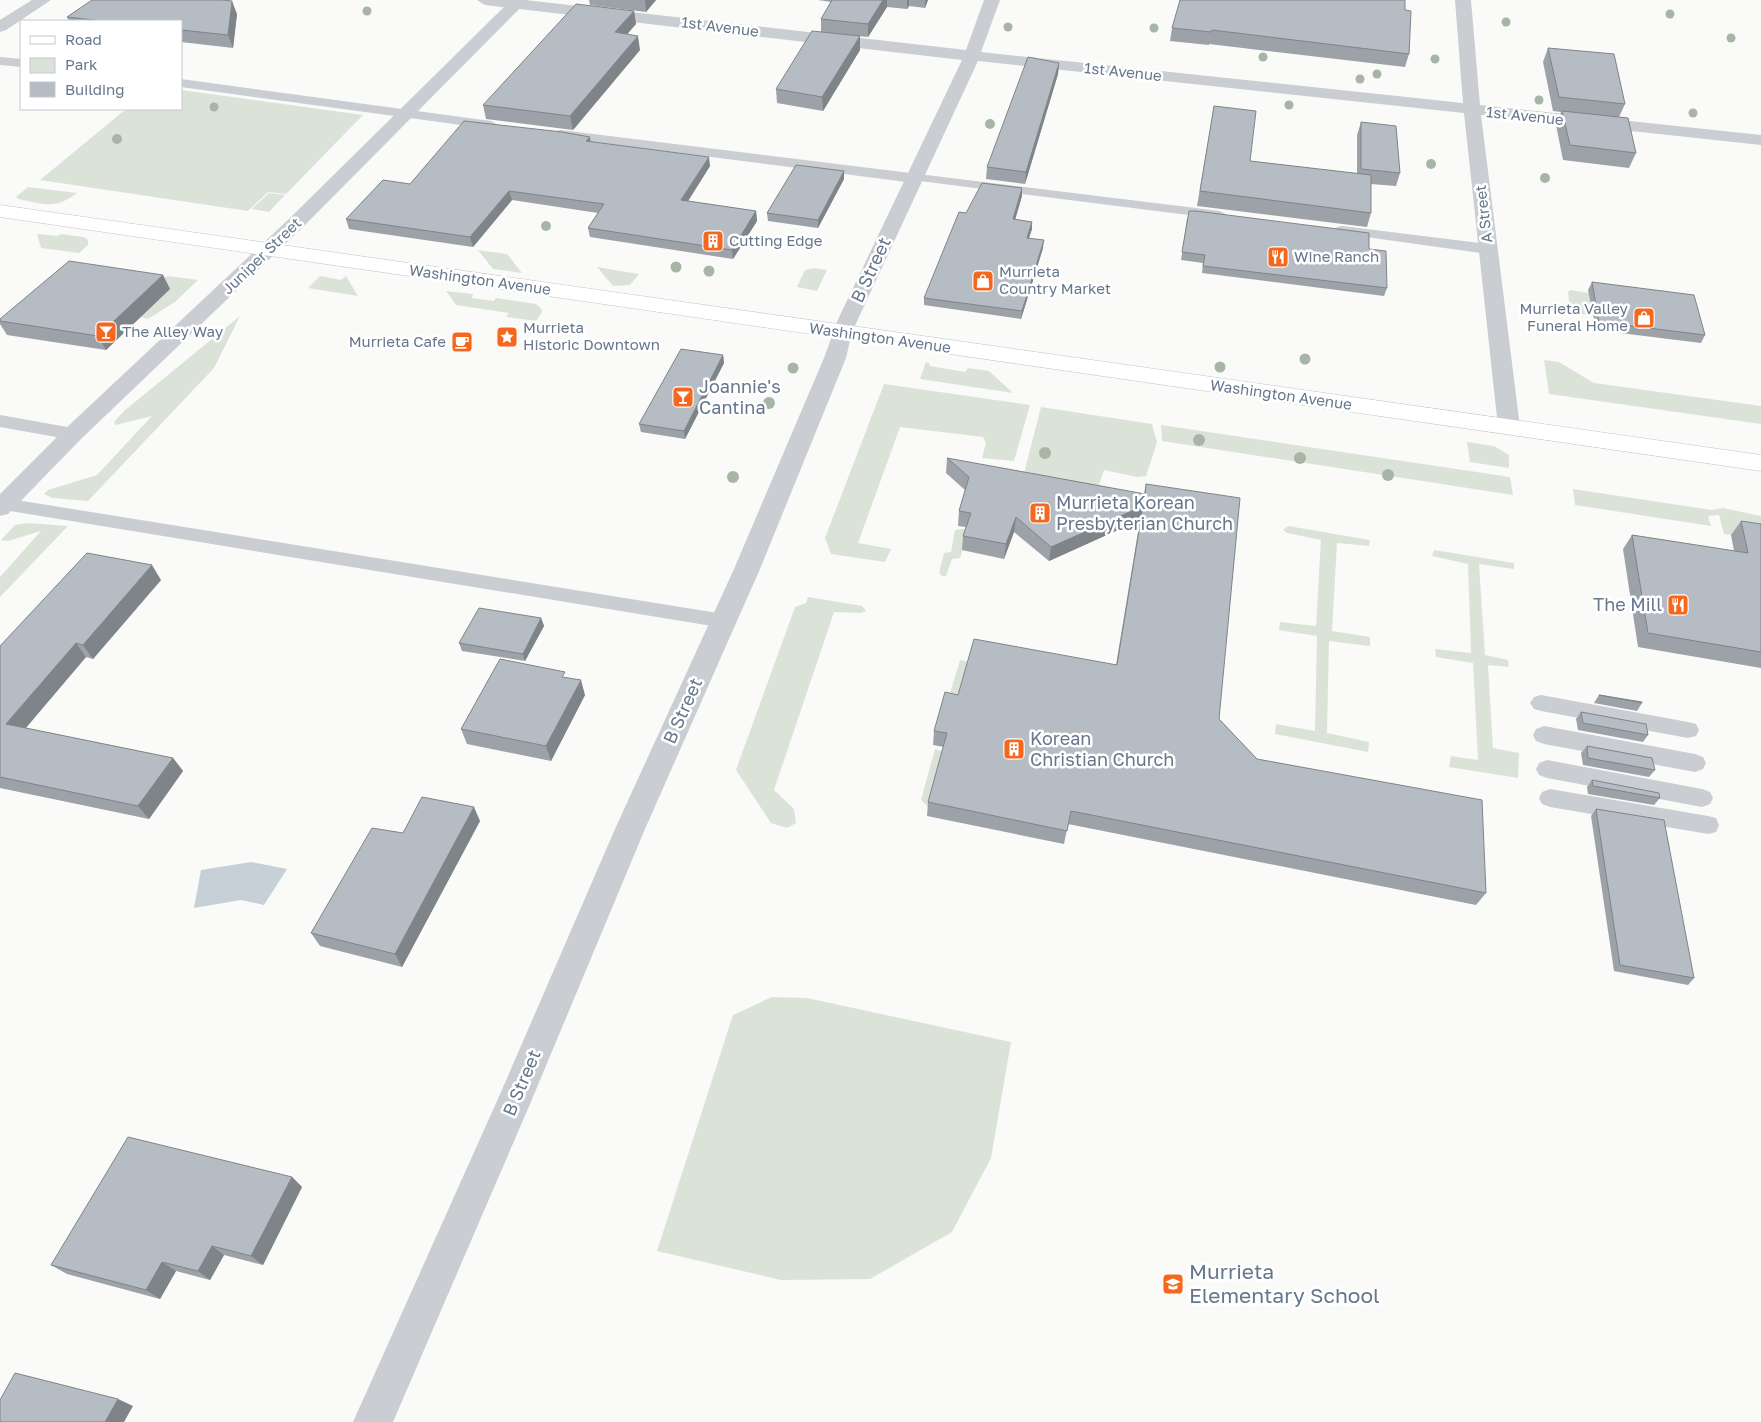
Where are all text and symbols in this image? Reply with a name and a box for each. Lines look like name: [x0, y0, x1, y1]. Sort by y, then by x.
street label: 1st Avenue: [680, 12, 760, 40]
legend: [20, 20, 182, 110]
text: Road: [65, 30, 102, 48]
text: Park: [65, 55, 98, 73]
street label: 1st Avenue: [1083, 58, 1163, 84]
text: Building: [65, 80, 125, 98]
street label: 1st Avenue: [1485, 102, 1565, 128]
street label: A Street: [1471, 184, 1495, 244]
street label: Juniper Street: [218, 213, 304, 297]
building icon: Cutting Edge: [701, 229, 725, 253]
place label: Cutting Edge: [729, 231, 823, 249]
street label: B Street: [845, 233, 895, 306]
restaurant icon: Wine Ranch: [1266, 245, 1290, 269]
place label: Wine Ranch: [1294, 247, 1379, 265]
street label: Washington Avenue: [408, 260, 552, 298]
place label: Murrieta Country Market: [999, 262, 1111, 297]
shop icon: Murrieta Country Market: [971, 269, 995, 293]
place label: Murrieta Valley Funeral Home: [1520, 299, 1629, 334]
shop icon: Murrieta Valley Funeral Home: [1632, 306, 1656, 330]
place label: Murrieta Historic Downtown: [523, 318, 660, 353]
street label: Washington Avenue: [808, 318, 952, 356]
bar icon: The Alley Way: [94, 320, 118, 344]
place label: The Alley Way: [122, 322, 224, 340]
place icon: Murrieta Historic Downtown: [495, 325, 519, 349]
cafe icon: Murrieta Cafe: [450, 330, 474, 354]
place label: Murrieta Cafe: [349, 332, 446, 350]
place label: Joannie's Cantina: [699, 375, 781, 418]
street label: Washington Avenue: [1209, 375, 1353, 413]
bar icon: Joannie's Cantina: [671, 385, 695, 409]
place label: Murrieta Korean Presbyterian Church: [1056, 491, 1233, 534]
building icon: Murrieta Korean Presbyterian Church: [1028, 501, 1052, 525]
place label: The Mill: [1593, 593, 1662, 615]
restaurant icon: The Mill: [1666, 593, 1690, 617]
street label: B Street: [658, 674, 706, 747]
place label: Korean Christian Church: [1030, 727, 1174, 770]
building icon: Korean Christian Church: [1002, 737, 1026, 761]
street label: B Street: [497, 1046, 545, 1119]
place label: Murrieta Elementary School: [1189, 1258, 1380, 1308]
school or university icon: Murrieta Elementary School: [1161, 1272, 1185, 1296]

